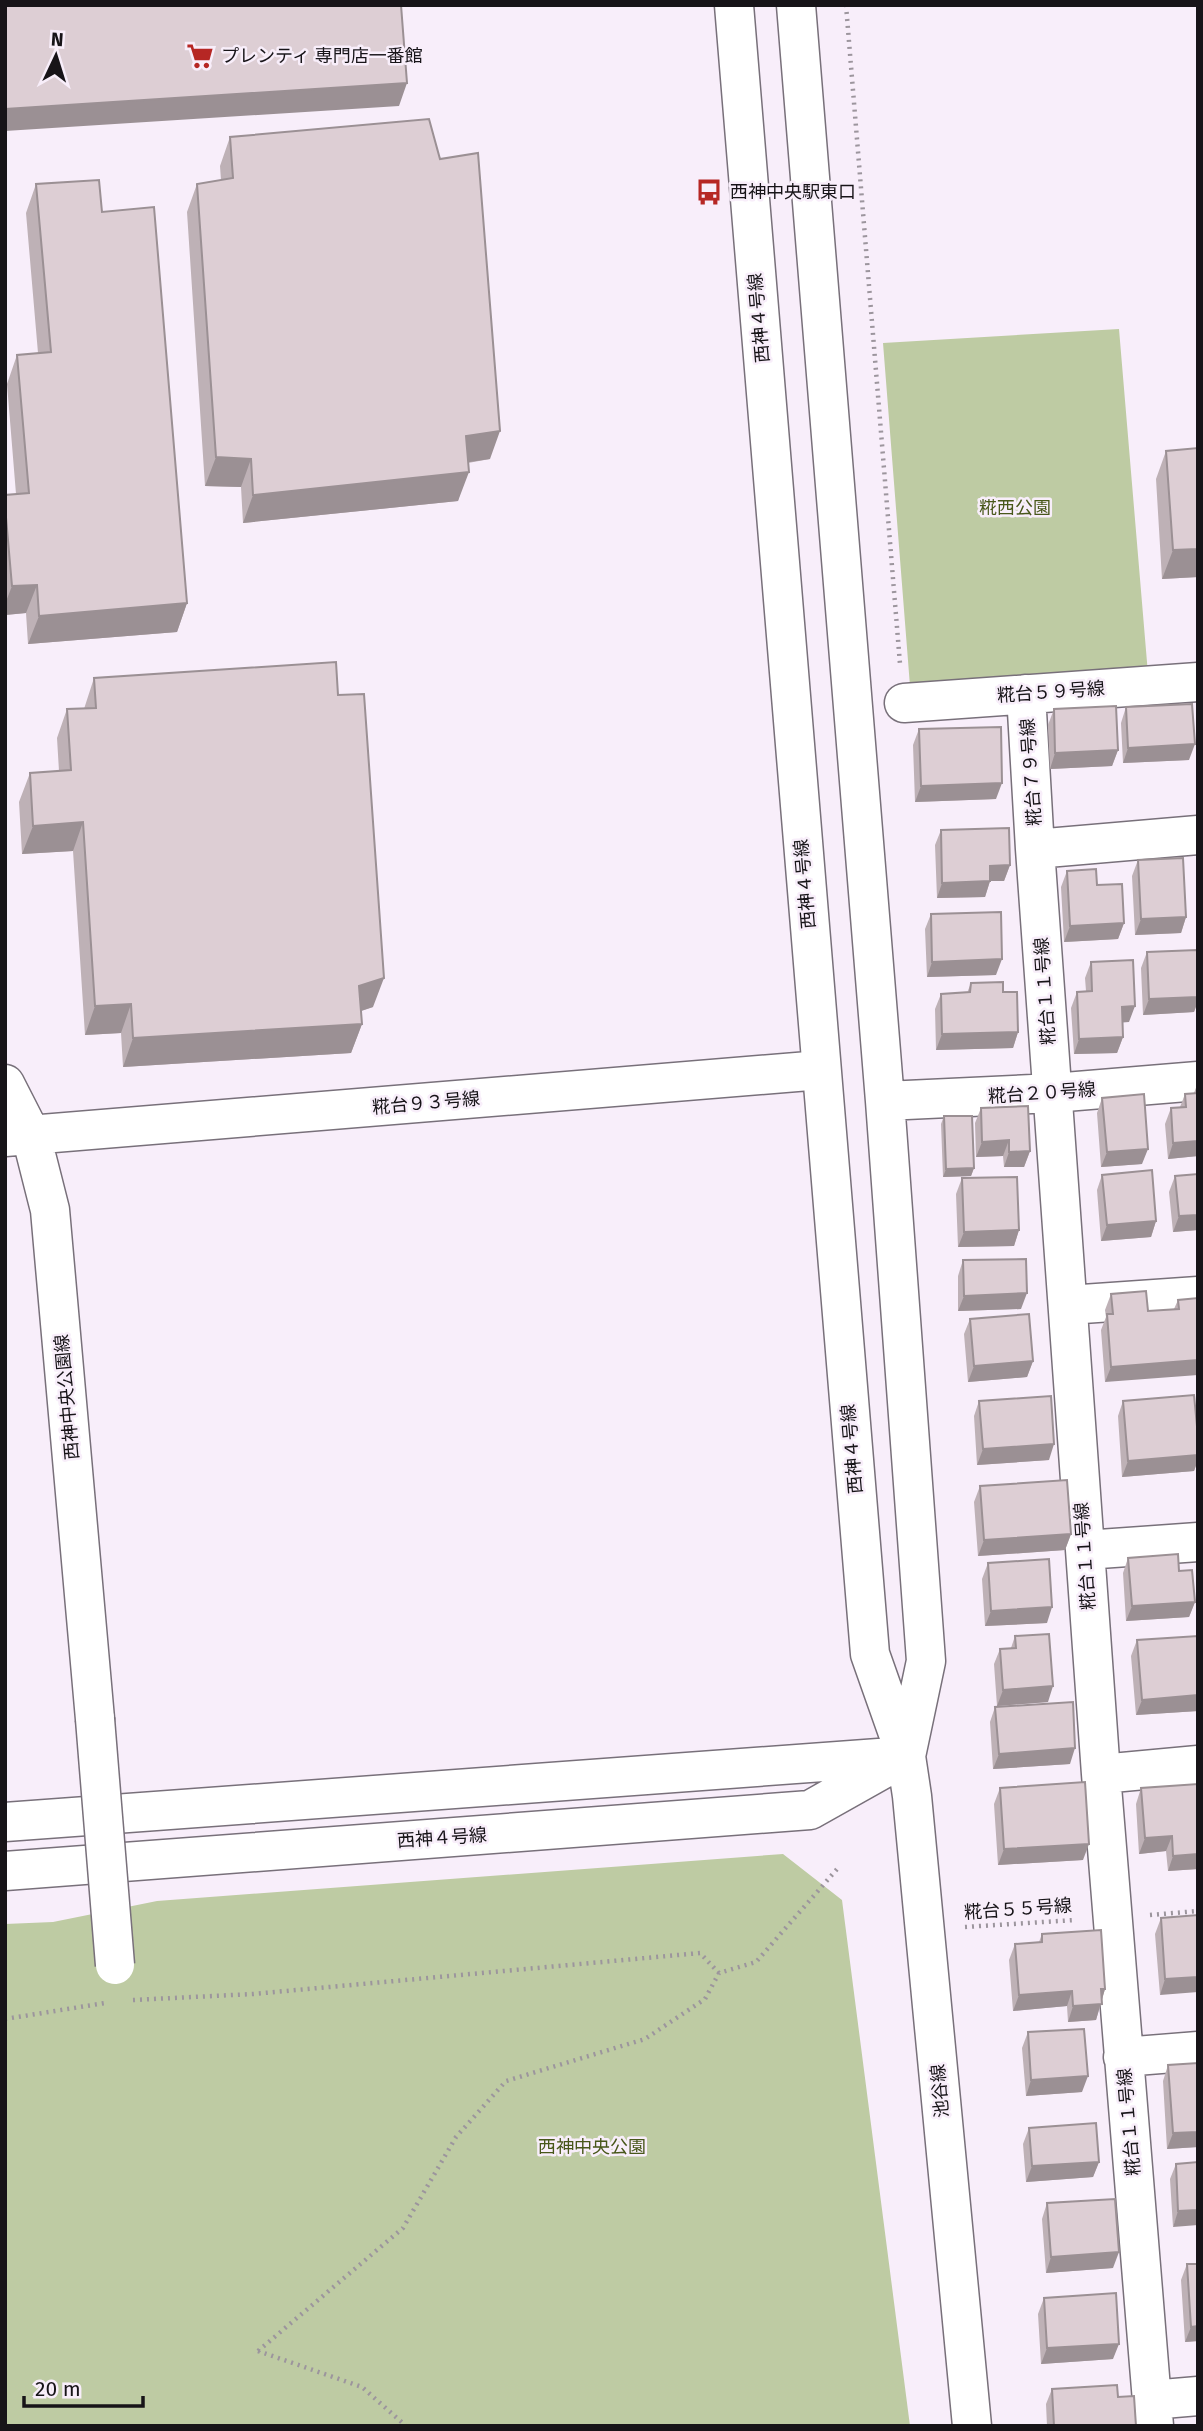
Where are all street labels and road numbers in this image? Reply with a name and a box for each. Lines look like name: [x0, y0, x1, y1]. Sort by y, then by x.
street label: 西神４号線: [744, 272, 774, 364]
street label: 糀台５９号線: [996, 677, 1106, 707]
street label: 糀台７９号線: [1016, 717, 1046, 827]
street label: 西神４号線: [790, 838, 820, 930]
street label: 糀台１１号線: [1030, 936, 1060, 1046]
street label: 糀台２０号線: [987, 1078, 1097, 1108]
street label: 糀台９３号線: [371, 1087, 481, 1119]
street label: 西神中央公園線: [51, 1333, 83, 1461]
street label: 西神４号線: [837, 1403, 867, 1495]
street label: 糀台１１号線: [1070, 1501, 1100, 1611]
street label: 西神４号線: [396, 1824, 488, 1852]
street label: 糀台５５号線: [963, 1894, 1073, 1924]
street label: 池谷線: [927, 2063, 953, 2119]
street label: 糀台１１号線: [1113, 2067, 1145, 2177]

